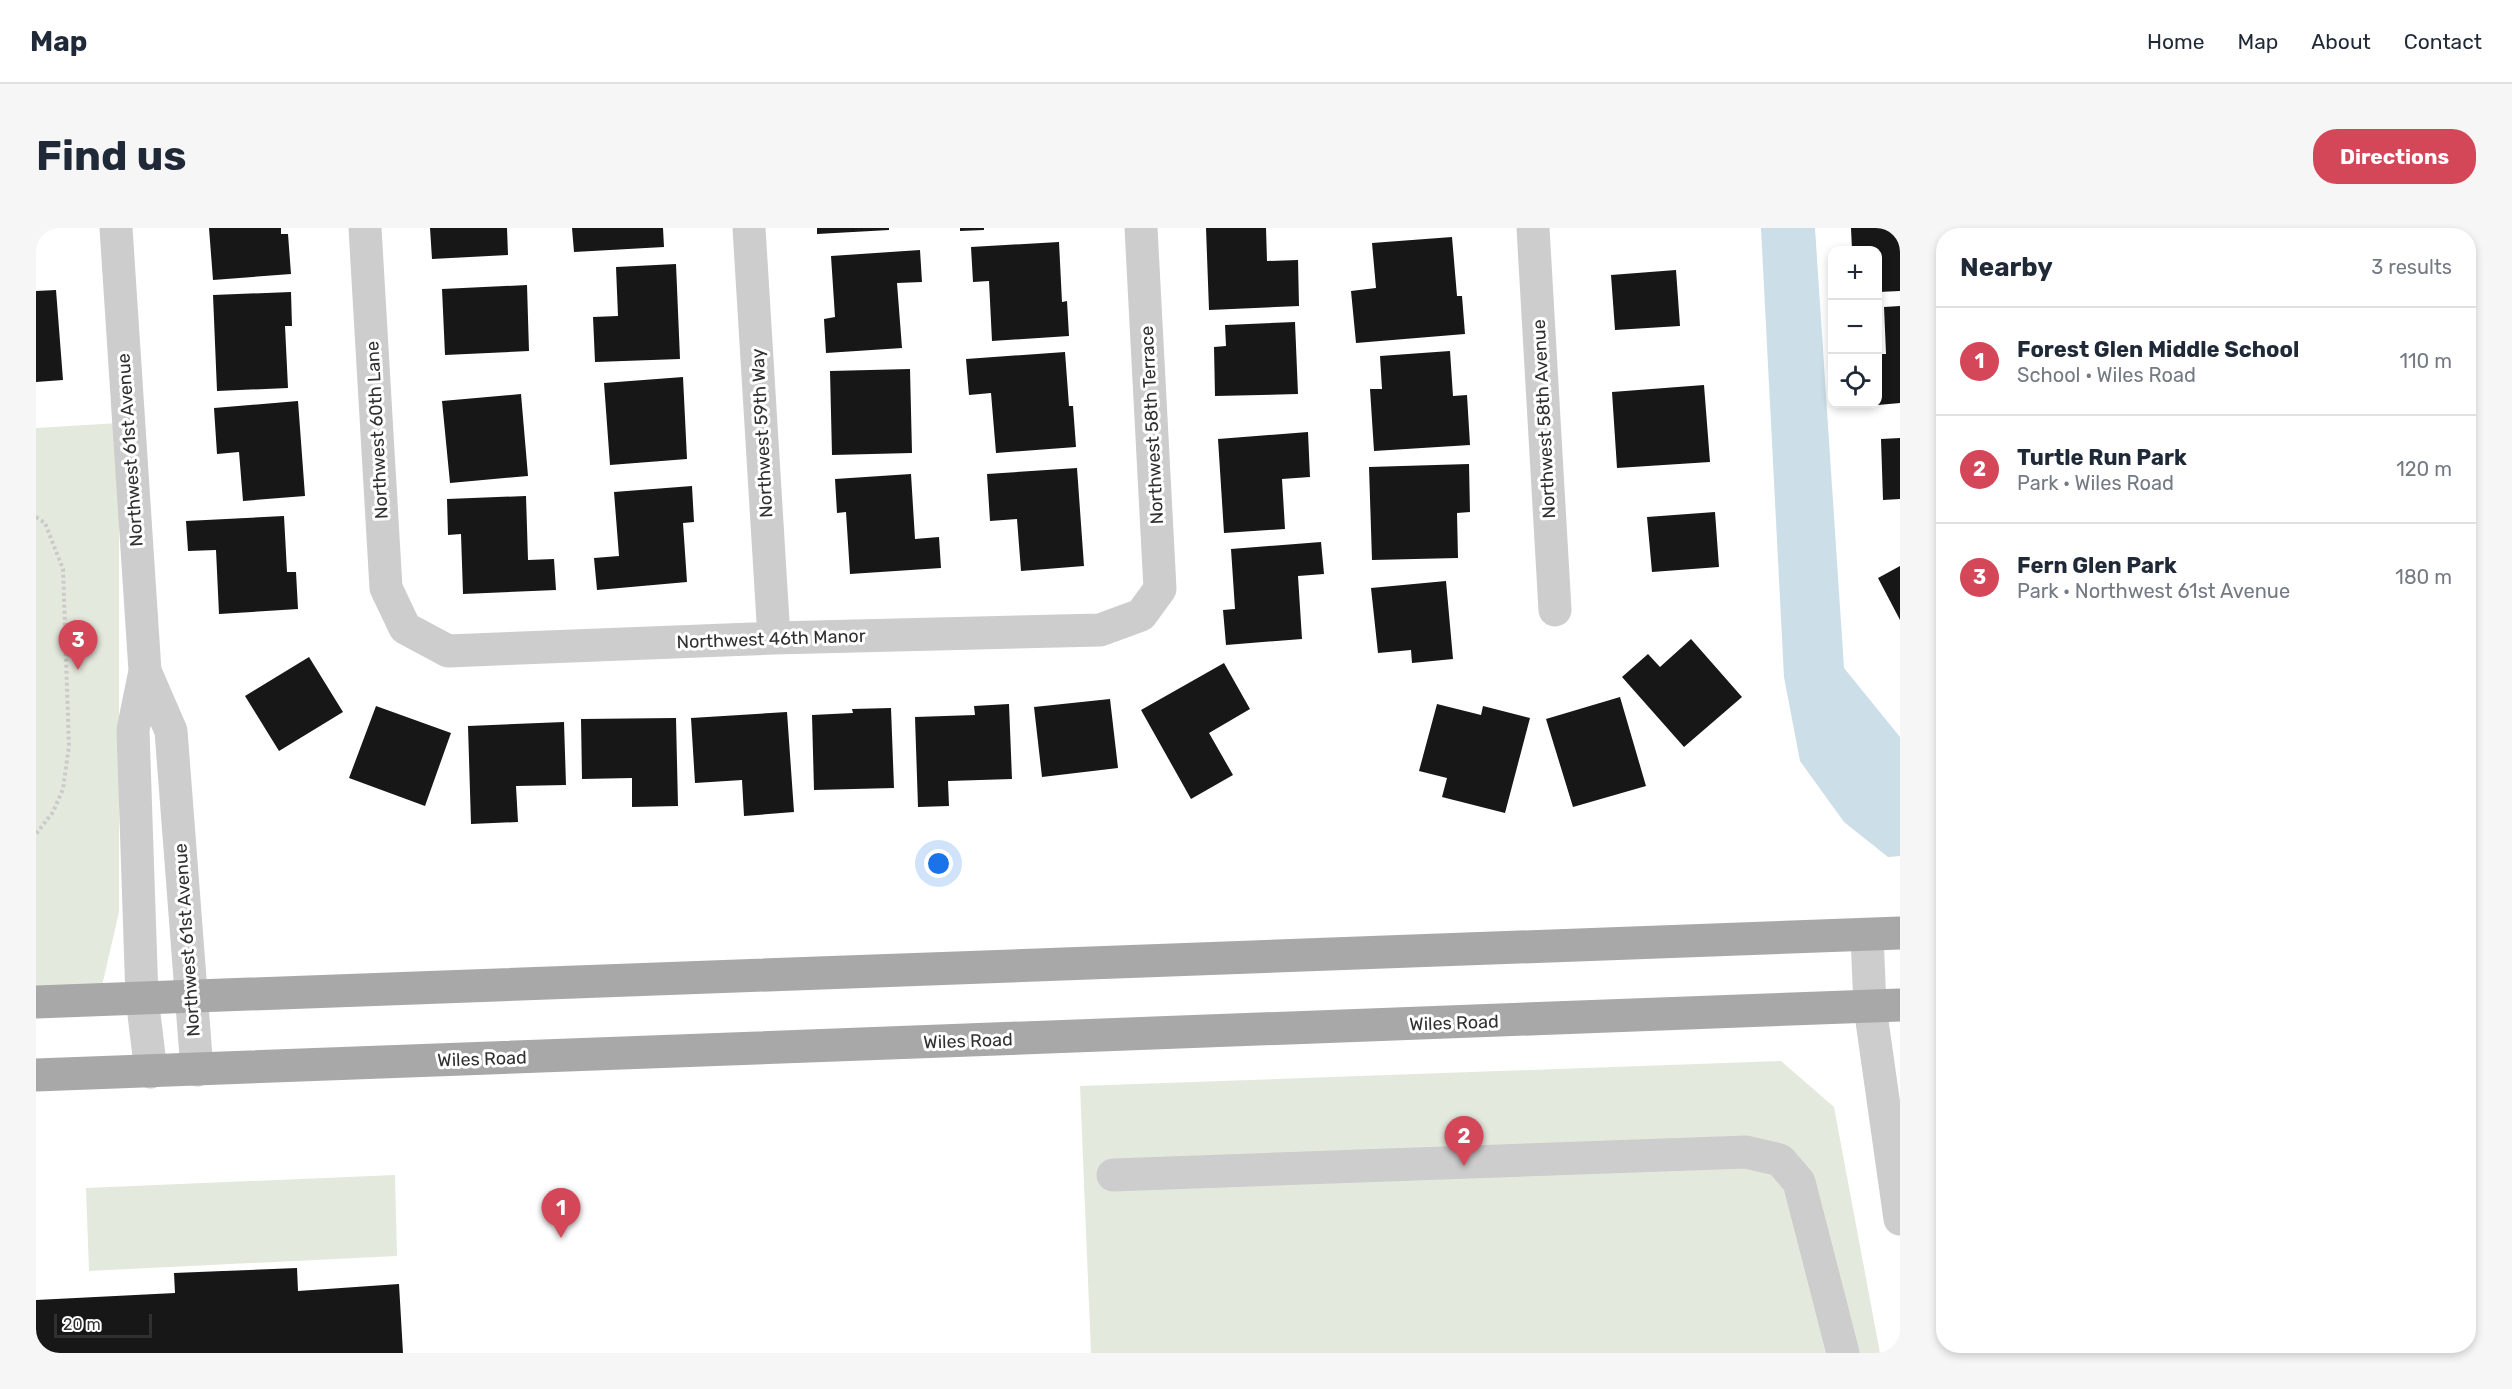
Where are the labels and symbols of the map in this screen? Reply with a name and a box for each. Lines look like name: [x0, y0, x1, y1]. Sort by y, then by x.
street label: Northwest 58th Avenue: [1528, 319, 1560, 519]
street label: Northwest 58th Terrace: [1136, 325, 1168, 525]
street label: Northwest 60th Lane: [361, 340, 393, 520]
street label: Northwest 59th Way: [747, 348, 777, 518]
street label: Northwest 61st Avenue: [112, 353, 148, 547]
pin: 3: [58, 620, 98, 670]
street label: Northwest 46th Manor: [676, 625, 866, 653]
street label: Northwest 61st Avenue: [169, 843, 205, 1037]
your location: [924, 849, 953, 878]
street label: Wiles Road: [1409, 1010, 1499, 1036]
street label: Wiles Road: [923, 1028, 1013, 1054]
street label: Wiles Road: [437, 1046, 527, 1072]
pin: 2: [1444, 1116, 1484, 1166]
pin: 1: [542, 1188, 580, 1238]
scale bar: [54, 1311, 152, 1338]

